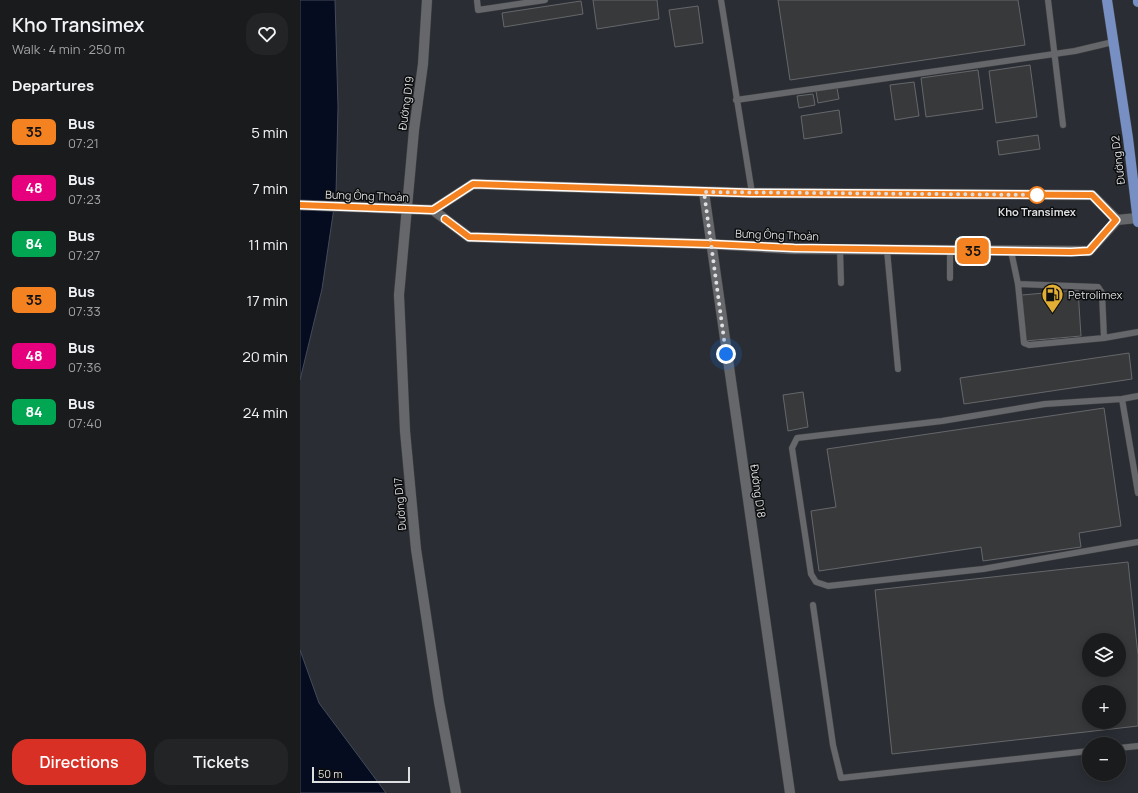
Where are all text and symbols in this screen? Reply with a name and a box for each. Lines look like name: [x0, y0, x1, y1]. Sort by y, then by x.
text: Kho Transimex: [12, 12, 144, 38]
button: heart: [246, 13, 288, 55]
text: Walk · 4 min · 250 m: [12, 40, 125, 58]
text: Departures: [12, 75, 94, 96]
street label: Đường D19: [394, 75, 417, 131]
text: Bus: [68, 113, 95, 134]
text: 35: [26, 122, 42, 141]
text: 5 min: [251, 122, 288, 143]
text: 07:21: [68, 134, 99, 152]
street label: Đường D2: [1107, 135, 1128, 186]
text: Bus: [68, 169, 95, 190]
text: 48: [25, 178, 43, 197]
text: 7 min: [252, 178, 288, 199]
marker: Kho Transimex: [1028, 186, 1046, 204]
street label: Bưng Ông Thoàn: [325, 187, 409, 204]
text: 07:23: [68, 190, 101, 208]
place label: Kho Transimex: [998, 204, 1076, 219]
text: Bus: [68, 225, 95, 246]
street label: Bưng Ông Thoàn: [735, 226, 819, 243]
text: 84: [25, 234, 43, 253]
text: 11 min: [248, 234, 288, 255]
line badge: 35: [955, 238, 991, 264]
text: 35: [965, 241, 981, 260]
text: 07:27: [68, 246, 100, 264]
text: Bus: [68, 281, 95, 302]
fuel station icon: Petrolimex: [1039, 282, 1065, 315]
place label: Petrolimex: [1068, 287, 1122, 302]
text: 35: [26, 290, 42, 309]
text: 17 min: [246, 290, 288, 311]
text: 07:33: [68, 302, 101, 320]
text: Bus: [68, 337, 95, 358]
your location: [716, 344, 736, 364]
text: 48: [25, 346, 43, 365]
text: 20 min: [242, 346, 288, 367]
text: 07:36: [68, 358, 102, 376]
text: Bus: [68, 393, 95, 414]
text: 84: [25, 402, 43, 421]
text: 24 min: [243, 402, 288, 423]
text: 07:40: [68, 414, 102, 432]
street label: Đường D18: [747, 463, 770, 519]
street label: Đường D17: [390, 477, 409, 531]
map controls: [1082, 633, 1126, 781]
button: layers: [1082, 633, 1126, 677]
button: +: [1082, 685, 1126, 729]
button: −: [1082, 737, 1126, 781]
button: Directions: [12, 739, 146, 785]
button: Tickets: [154, 739, 288, 785]
scale bar: [312, 765, 410, 784]
text: 50 m: [318, 766, 343, 781]

